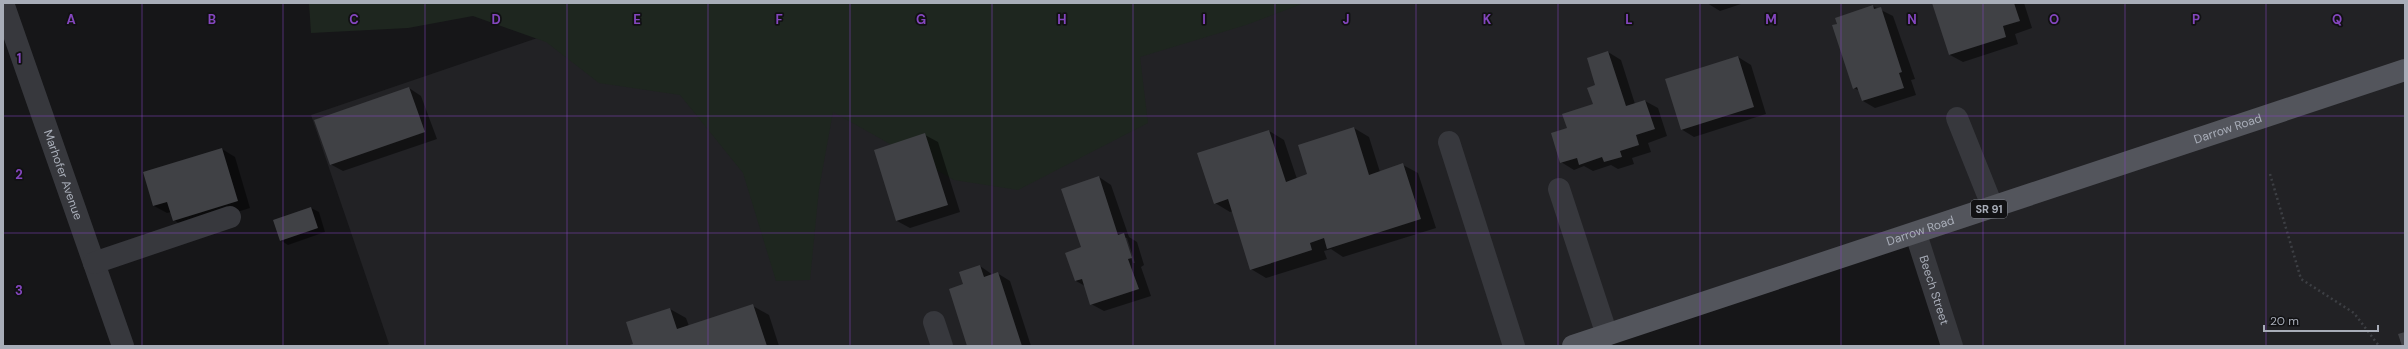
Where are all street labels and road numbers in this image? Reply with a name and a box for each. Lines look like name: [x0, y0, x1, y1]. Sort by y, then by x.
street label: Darrow Road: [2192, 110, 2264, 147]
street label: Marhofer Avenue: [40, 128, 86, 222]
road number: SR 91: [1971, 200, 2007, 218]
street label: Darrow Road: [1884, 212, 1956, 249]
street label: Beech Street: [1915, 253, 1953, 327]

